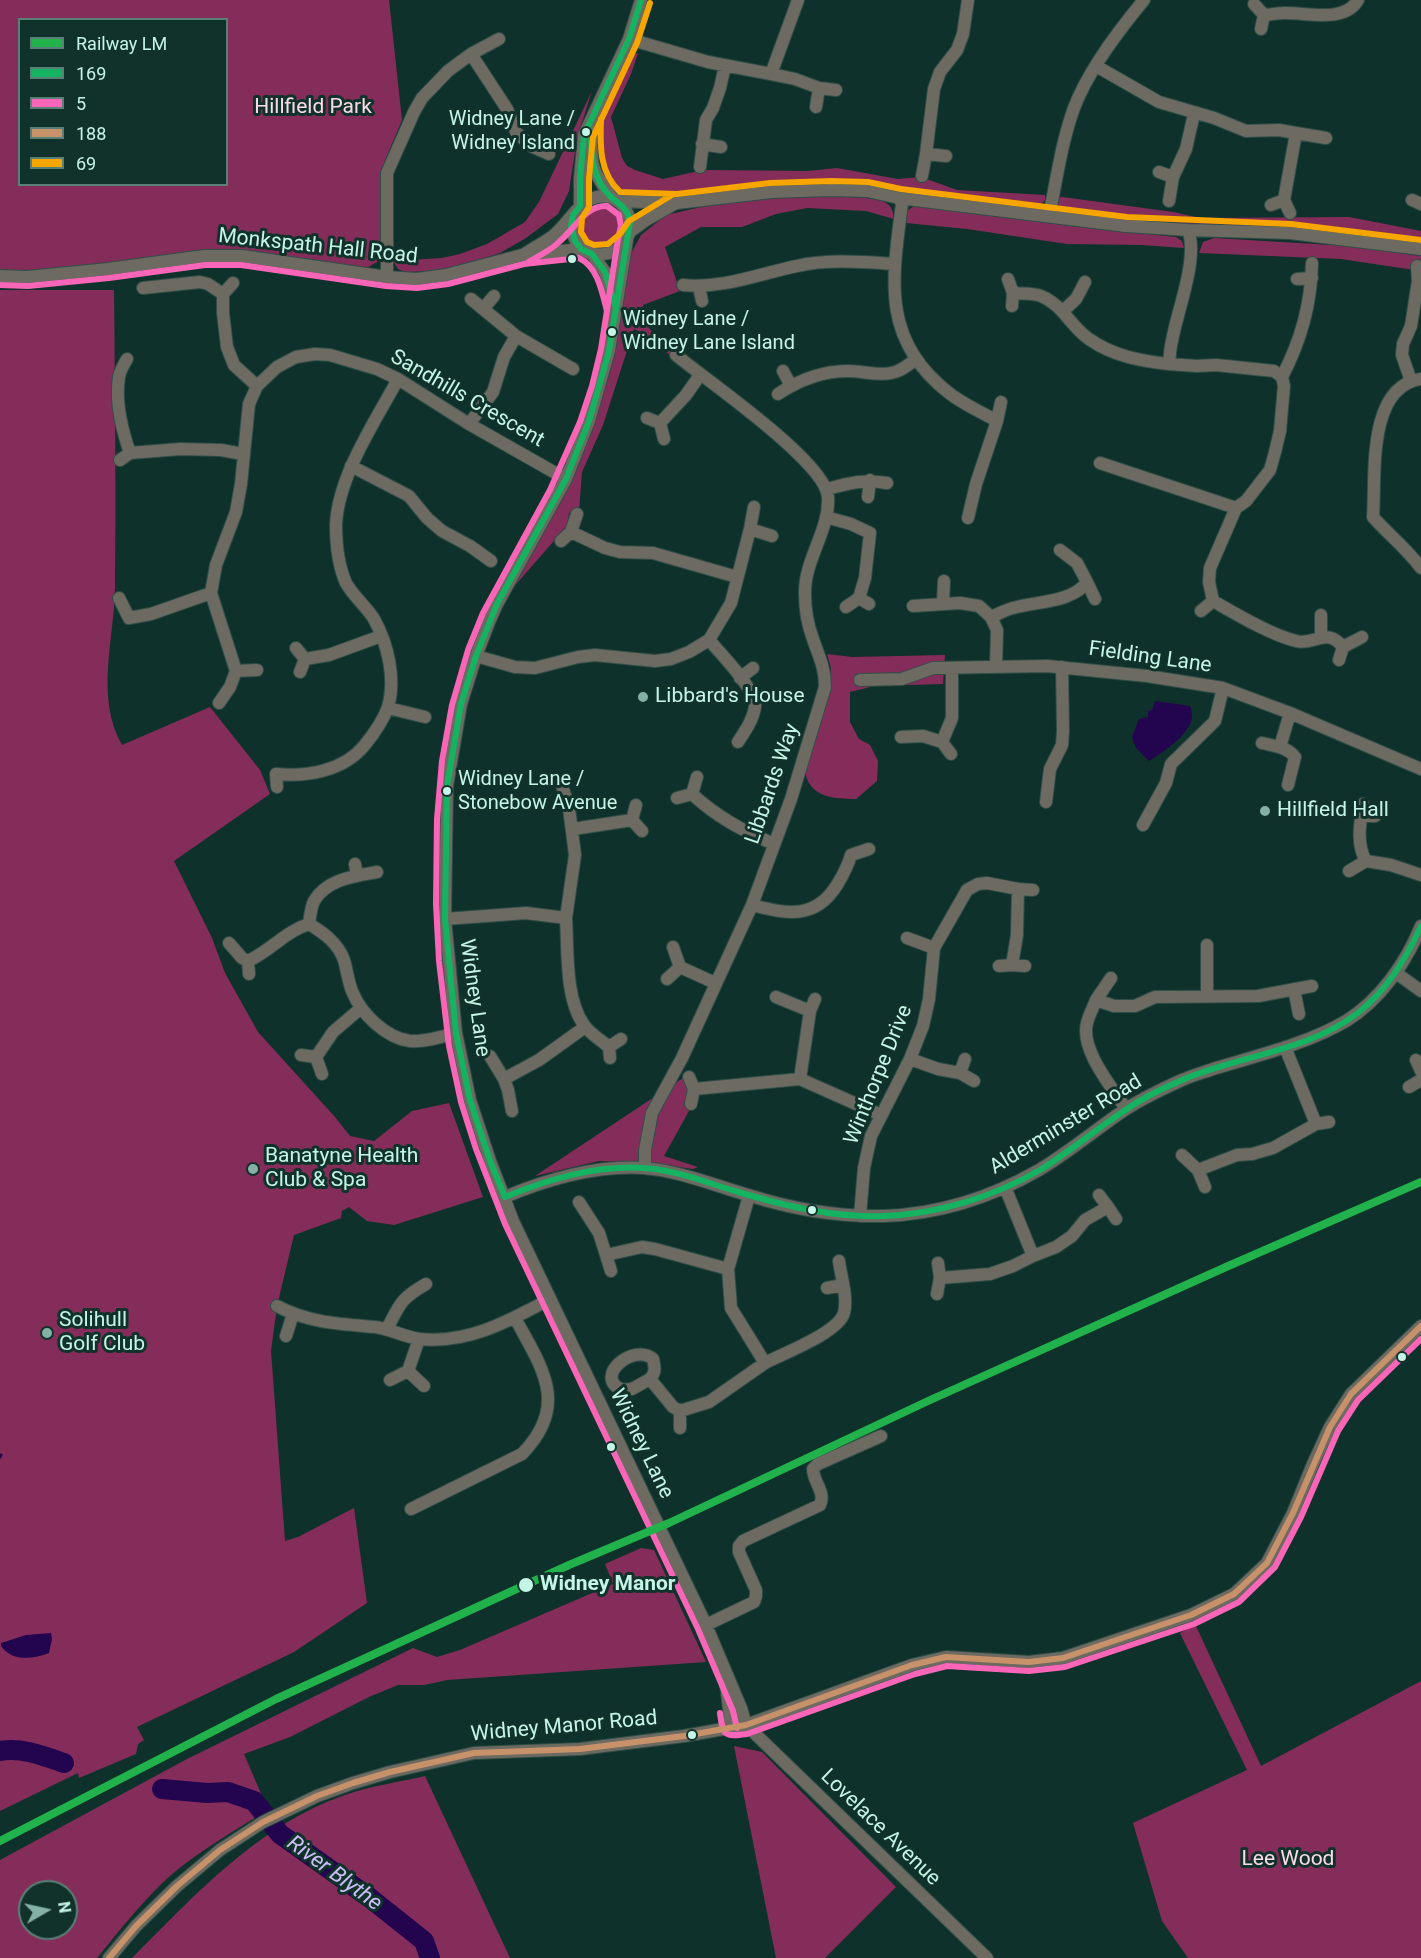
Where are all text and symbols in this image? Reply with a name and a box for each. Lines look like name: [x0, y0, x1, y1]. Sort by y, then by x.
legend: [18, 18, 228, 186]
text: Railway LM: [76, 33, 167, 54]
text: 169: [76, 63, 106, 84]
text: 5: [76, 93, 86, 114]
park label: Hillfield Park: [254, 95, 372, 121]
place label: Widney Lane / Widney Island: [449, 108, 575, 155]
text: 188: [76, 123, 106, 144]
marker: Widney Lane / Widney Island: [580, 126, 592, 138]
text: 69: [76, 153, 96, 174]
street label: Monkspath Hall Road: [217, 224, 419, 270]
unlabelled marker: [566, 253, 578, 265]
place label: Widney Lane / Widney Lane Island: [623, 308, 795, 355]
marker: Widney Lane / Widney Lane Island: [606, 326, 618, 338]
street label: Sandhills Crescent: [386, 345, 548, 453]
street label: Fielding Lane: [1087, 637, 1213, 679]
place label: Libbard's House: [655, 684, 805, 710]
marker: Libbard's House: [636, 690, 650, 704]
street label: Libbards Way: [741, 720, 805, 848]
place label: Widney Lane / Stonebow Avenue: [458, 768, 617, 815]
marker: Widney Lane / Stonebow Avenue: [441, 785, 453, 797]
place label: Hillfield Hall: [1277, 798, 1389, 824]
marker: Hillfield Hall: [1258, 804, 1272, 818]
street label: Widney Lane: [453, 937, 495, 1059]
street label: Winthorpe Drive: [840, 1002, 918, 1148]
street label: Alderminster Road: [985, 1070, 1147, 1180]
place label: Banatyne Health Club & Spa: [265, 1144, 418, 1194]
marker: Banatyne Health Club & Spa: [246, 1162, 260, 1176]
unlabelled marker: [806, 1204, 818, 1216]
place label: Solihull Golf Club: [59, 1308, 145, 1358]
marker: Solihull Golf Club: [40, 1326, 54, 1340]
unlabelled marker: [1396, 1351, 1408, 1363]
street label: Widney Lane: [604, 1385, 678, 1503]
unlabelled marker: [605, 1441, 617, 1453]
place label: Widney Manor: [540, 1572, 675, 1598]
marker: Widney Manor: [517, 1576, 535, 1594]
street label: Widney Manor Road: [470, 1706, 658, 1748]
unlabelled marker: [686, 1729, 698, 1741]
street label: Lovelace Avenue: [815, 1764, 945, 1892]
water label: River Blythe: [281, 1831, 387, 1917]
park label: Lee Wood: [1242, 1847, 1334, 1873]
north arrow: [18, 1880, 78, 1940]
text: N: [54, 1900, 75, 1914]

